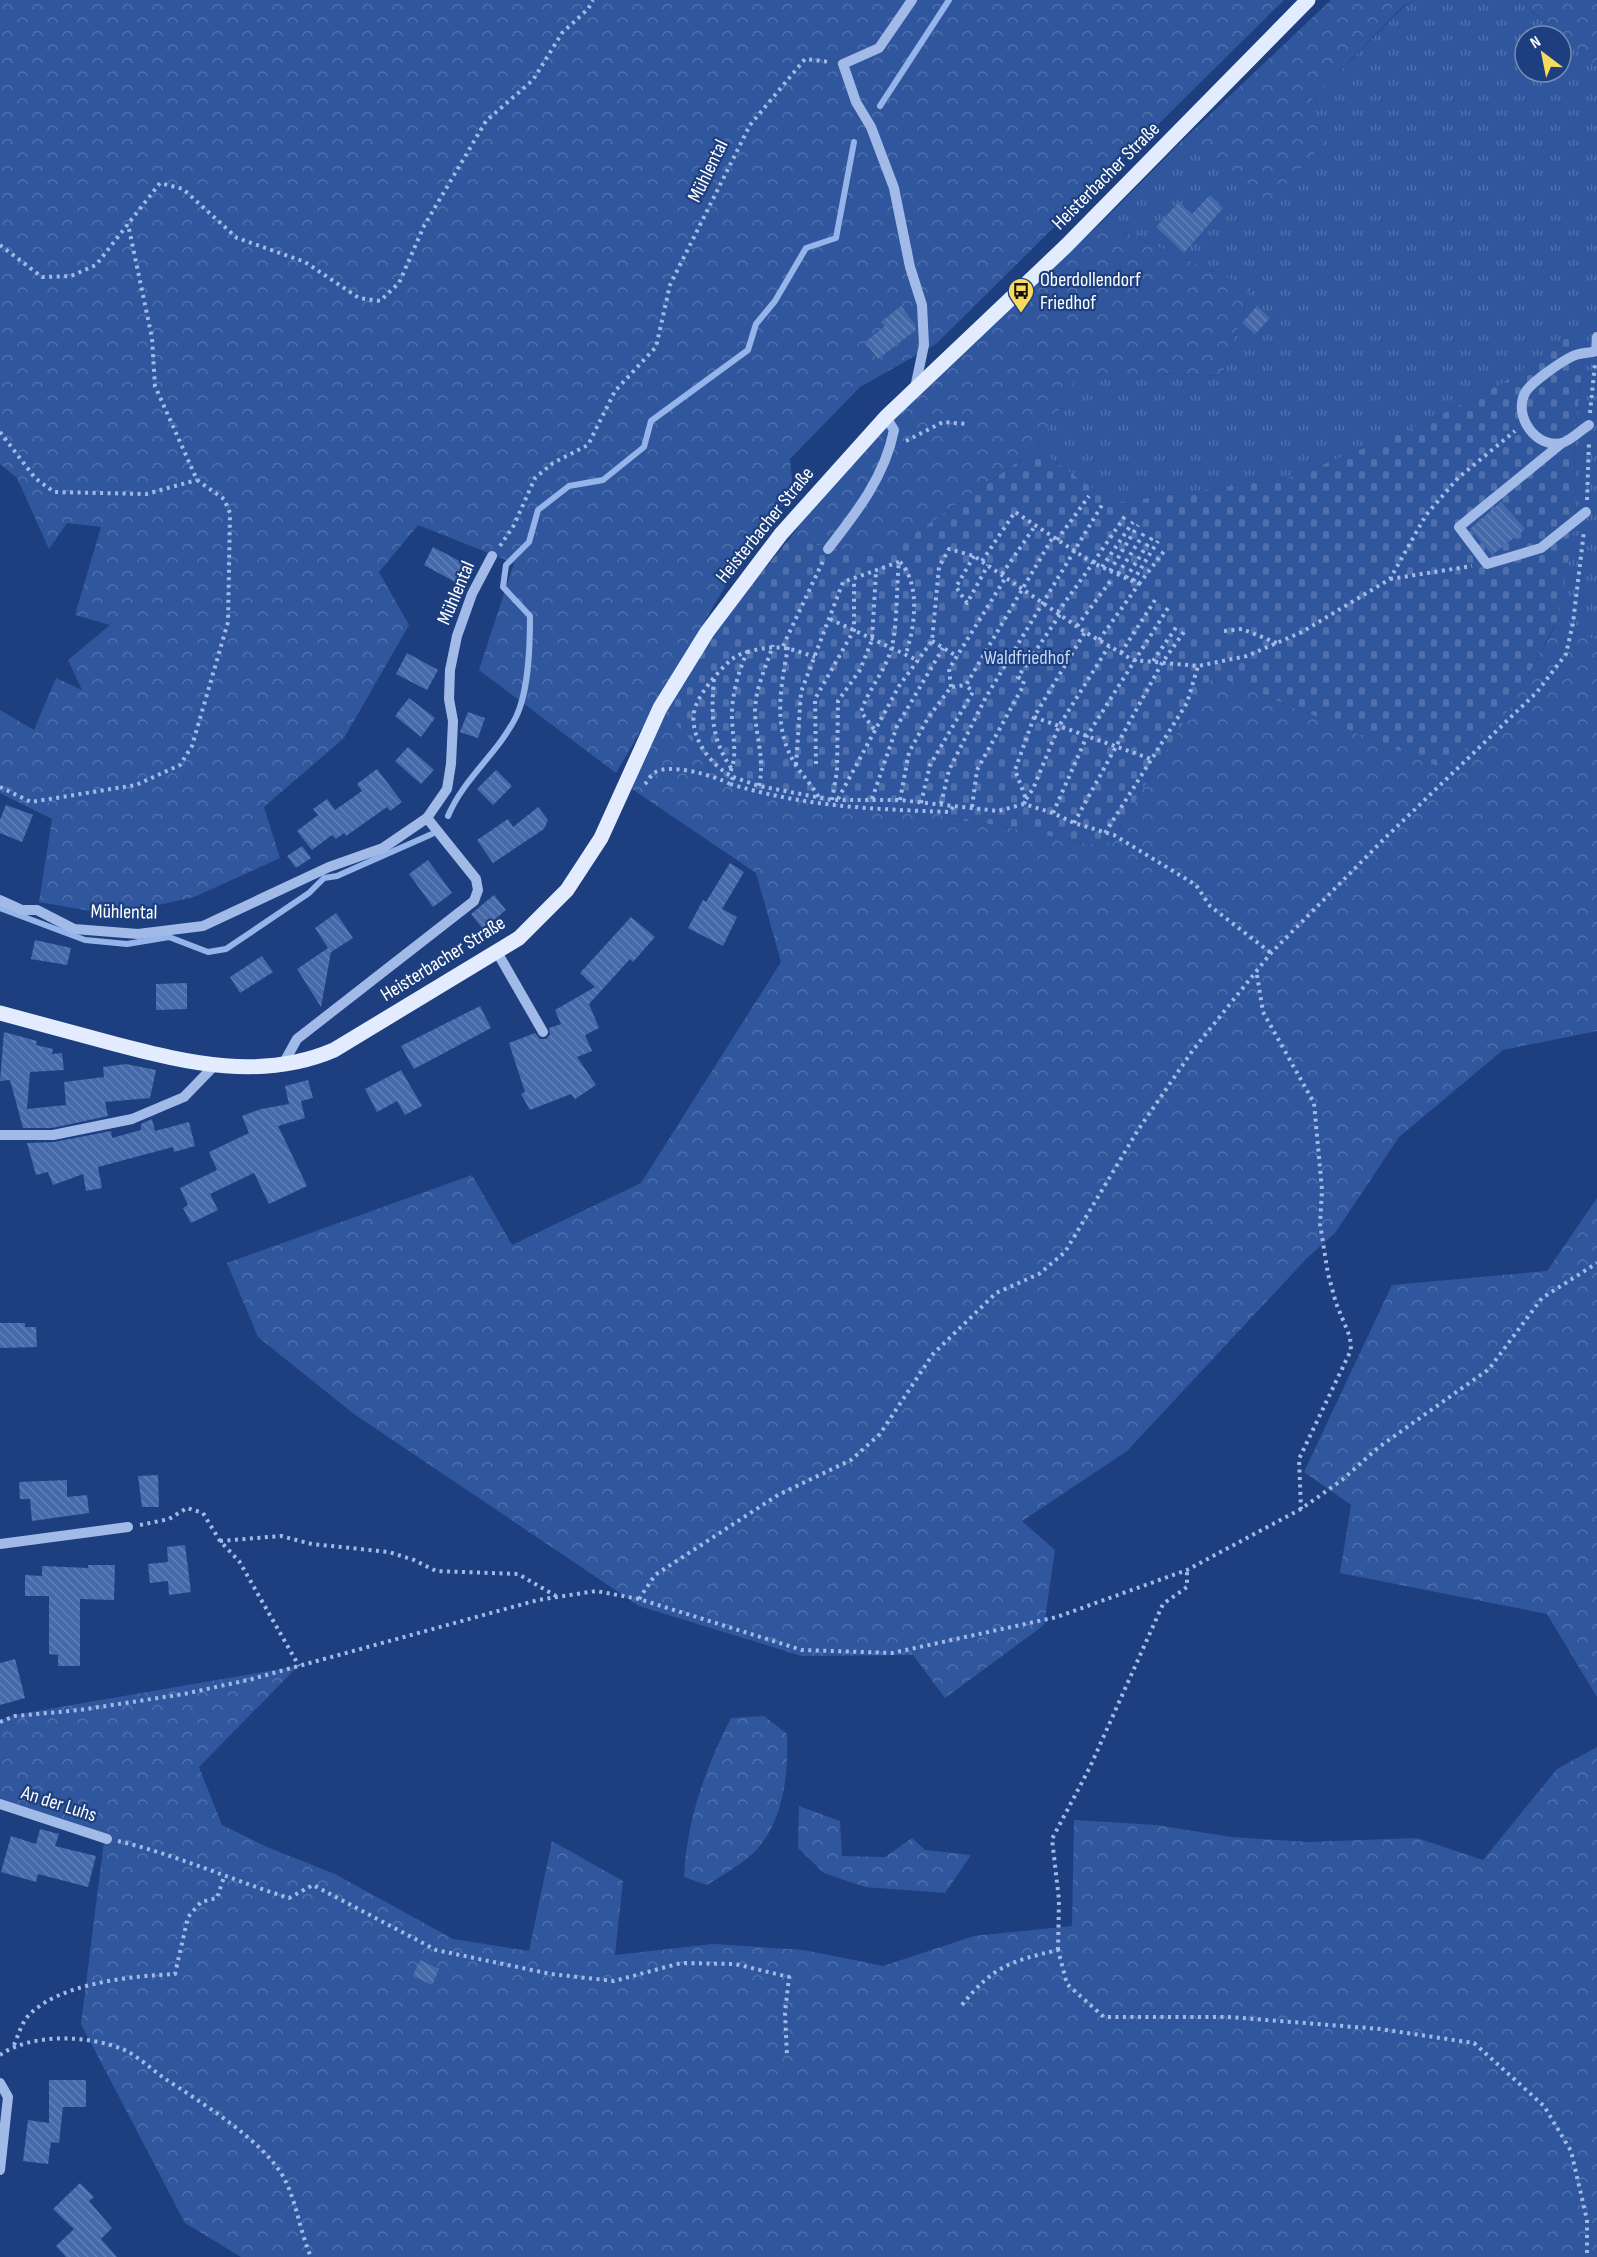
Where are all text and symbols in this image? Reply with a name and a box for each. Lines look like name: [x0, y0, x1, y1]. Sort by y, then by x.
north arrow: [1513, 24, 1573, 84]
text: N: [1527, 32, 1545, 53]
street label: Heisterbacher Straße: [1047, 117, 1165, 235]
street label: Mühlental: [683, 136, 733, 206]
place label: Oberdollendorf Friedhof: [1040, 268, 1141, 315]
bus stop icon: Oberdollendorf Friedhof: [1006, 276, 1036, 314]
street label: Heisterbacher Straße: [711, 462, 819, 588]
street label: Mühlental: [432, 558, 480, 628]
park label: Waldfriedhof: [984, 646, 1070, 670]
street label: Mühlental: [90, 899, 158, 925]
street label: Heisterbacher Straße: [376, 911, 510, 1007]
street label: An der Luhs: [17, 1780, 100, 1827]

